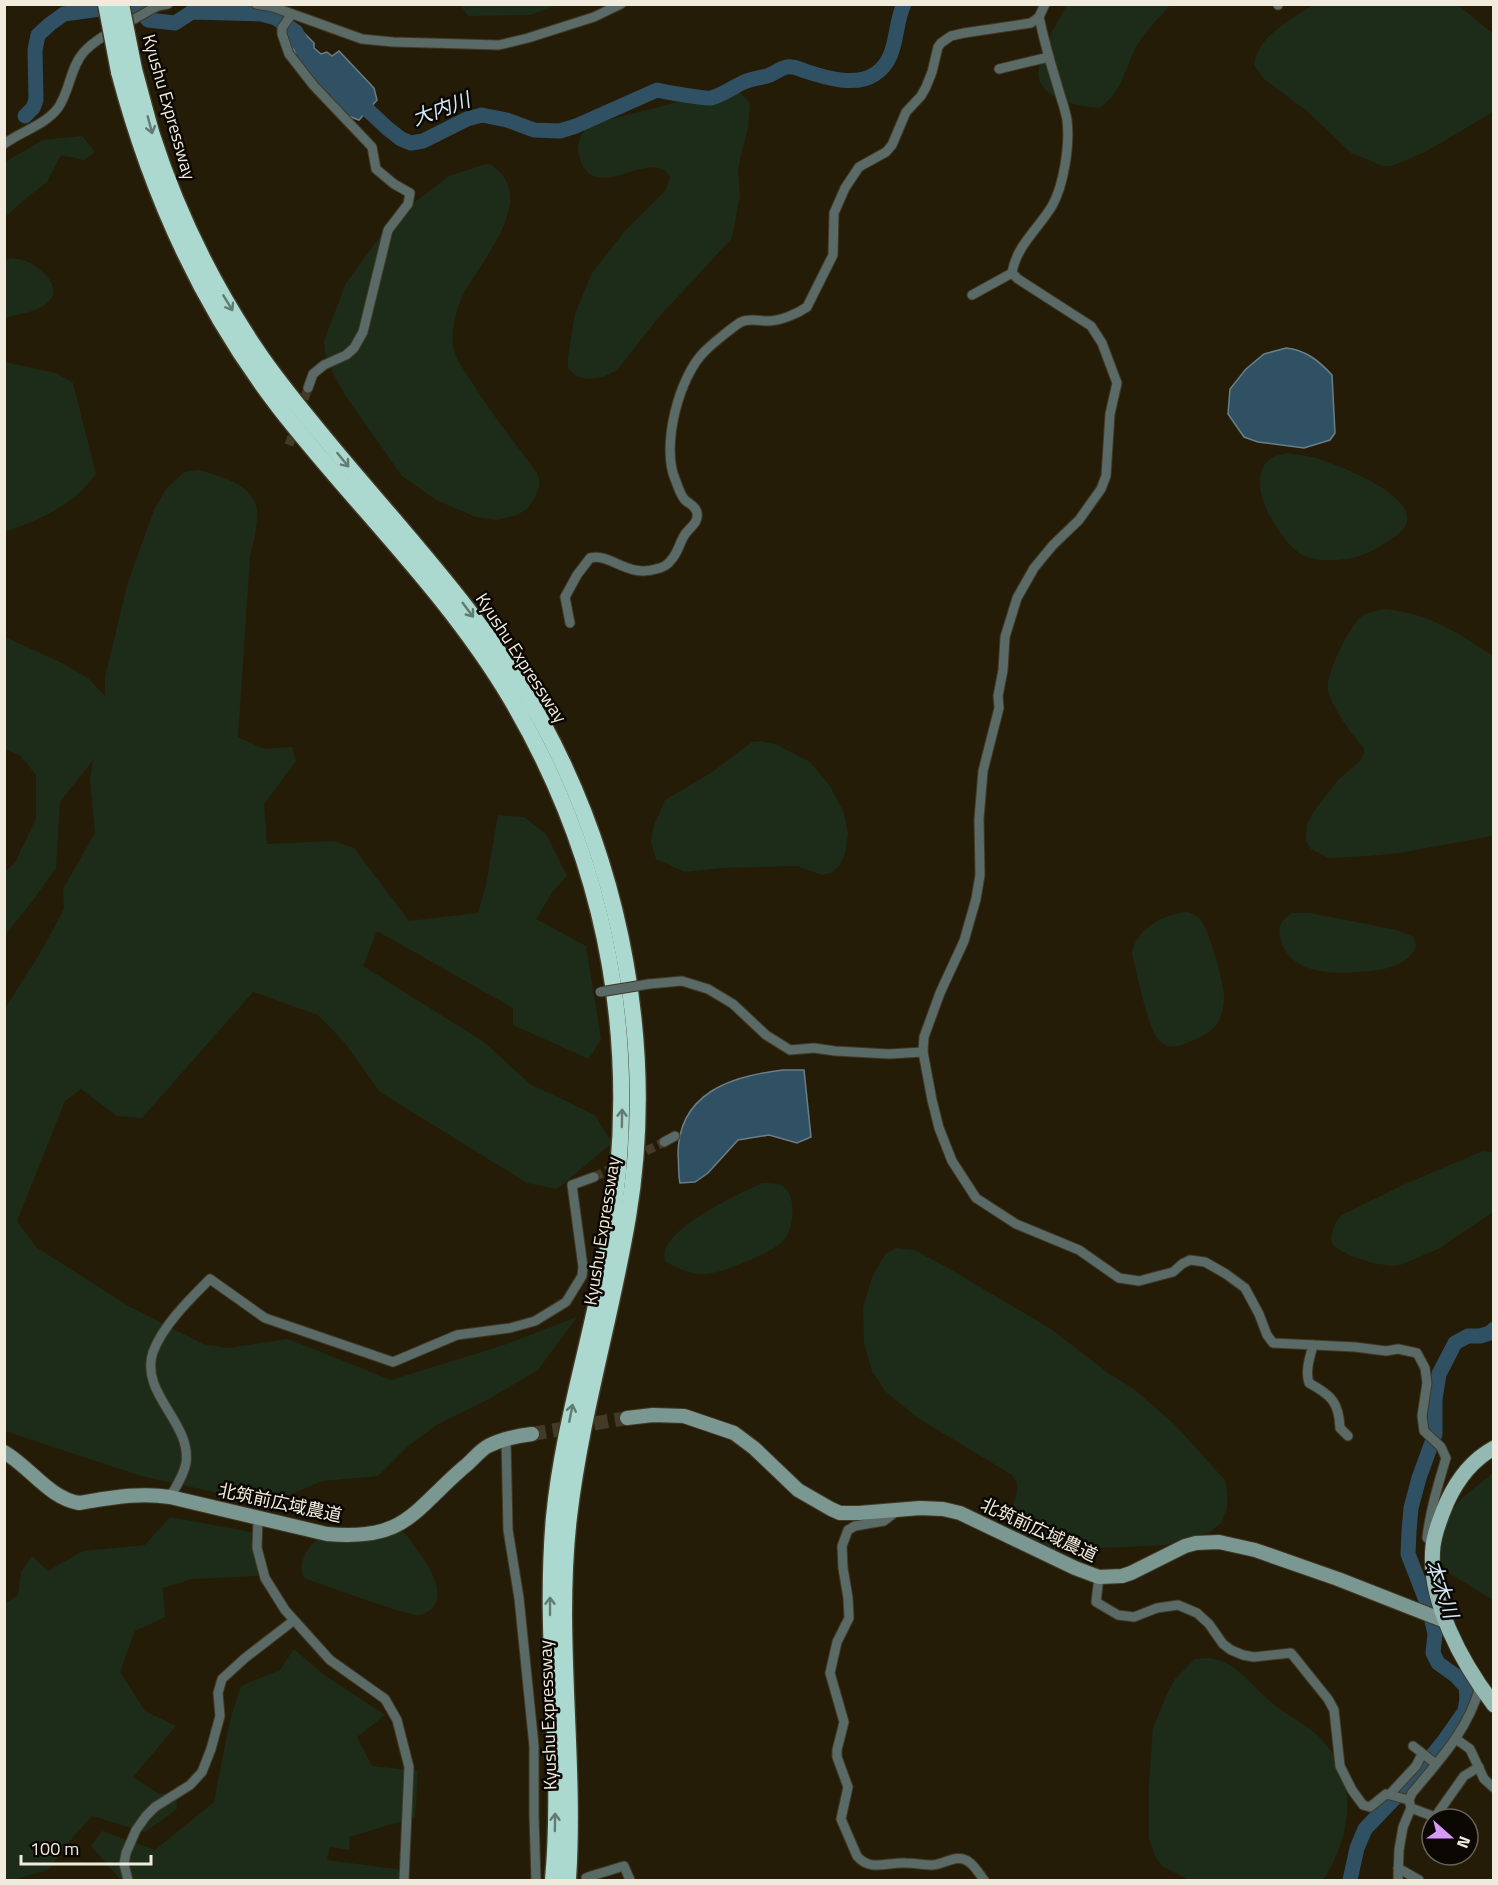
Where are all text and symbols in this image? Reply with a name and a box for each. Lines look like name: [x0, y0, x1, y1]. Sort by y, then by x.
street label: Kyushu Expressway: [136, 31, 203, 183]
water label: 大内川: [407, 83, 476, 133]
one-way arrow: [144, 115, 156, 134]
one-way arrow: [222, 294, 234, 311]
one-way arrow: [336, 452, 349, 468]
street label: Kyushu Expressway: [469, 587, 574, 728]
one-way arrow: [462, 601, 474, 617]
one-way arrow: [616, 1108, 627, 1128]
street label: Kyushu Expressway: [576, 1154, 627, 1307]
one-way arrow: [566, 1403, 577, 1423]
street label: 北筑前広域農道: [216, 1476, 345, 1529]
street label: 北筑前広域農道: [976, 1491, 1102, 1568]
water label: 本木川: [1418, 1555, 1468, 1624]
one-way arrow: [544, 1597, 556, 1617]
street label: Kyushu Expressway: [531, 1639, 564, 1791]
north arrow: [1420, 1807, 1480, 1867]
one-way arrow: [549, 1813, 561, 1833]
scale bar: [21, 1828, 152, 1866]
text: N: [1451, 1833, 1477, 1852]
text: 100 m: [30, 1835, 79, 1862]

